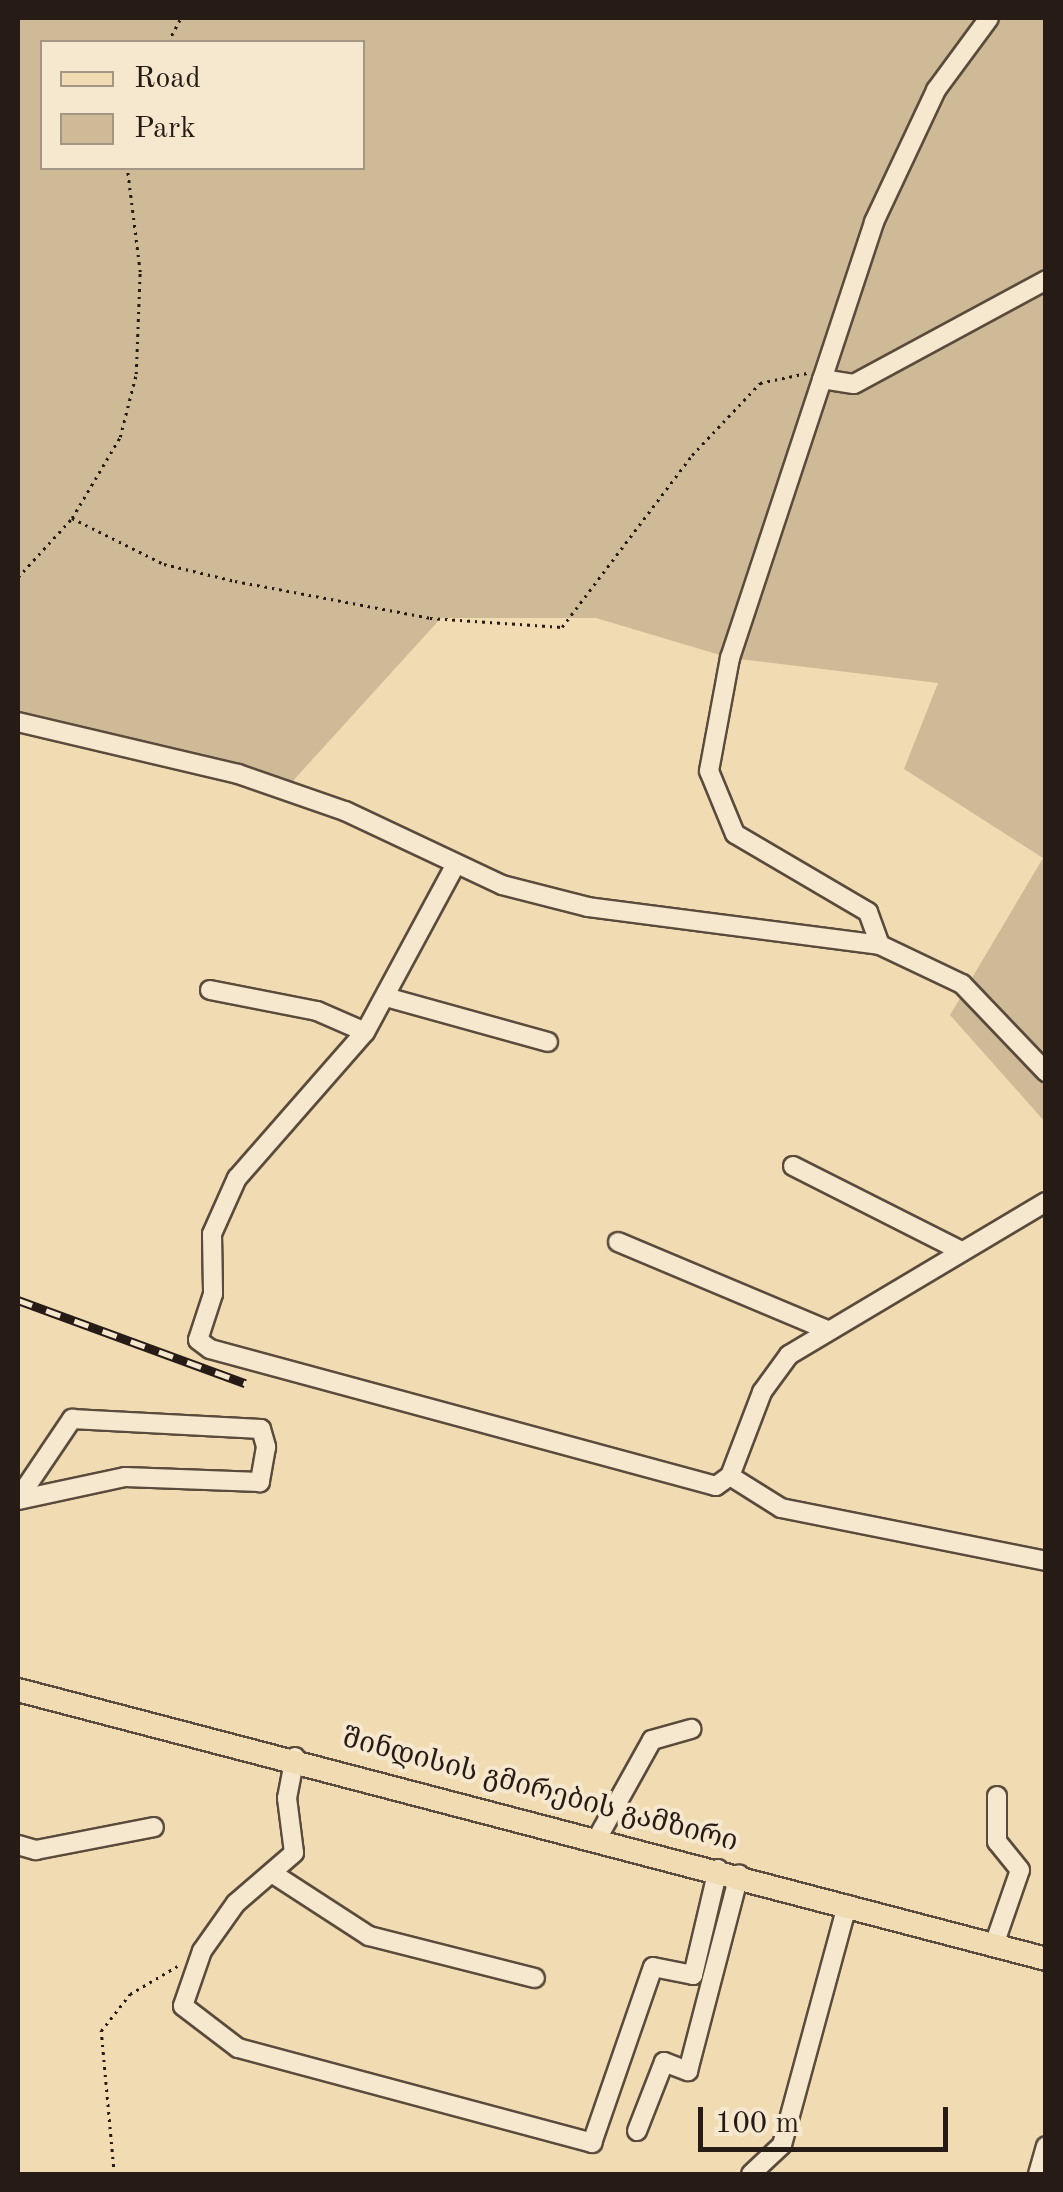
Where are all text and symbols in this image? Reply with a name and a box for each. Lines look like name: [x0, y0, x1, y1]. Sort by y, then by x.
legend: [40, 40, 365, 170]
text: Road: [134, 64, 201, 94]
text: Park: [134, 114, 196, 144]
street label: შინდისის გმირების გამზირი: [339, 1722, 741, 1860]
scale bar: [703, 2087, 953, 2149]
text: 100 m: [715, 2109, 799, 2139]

